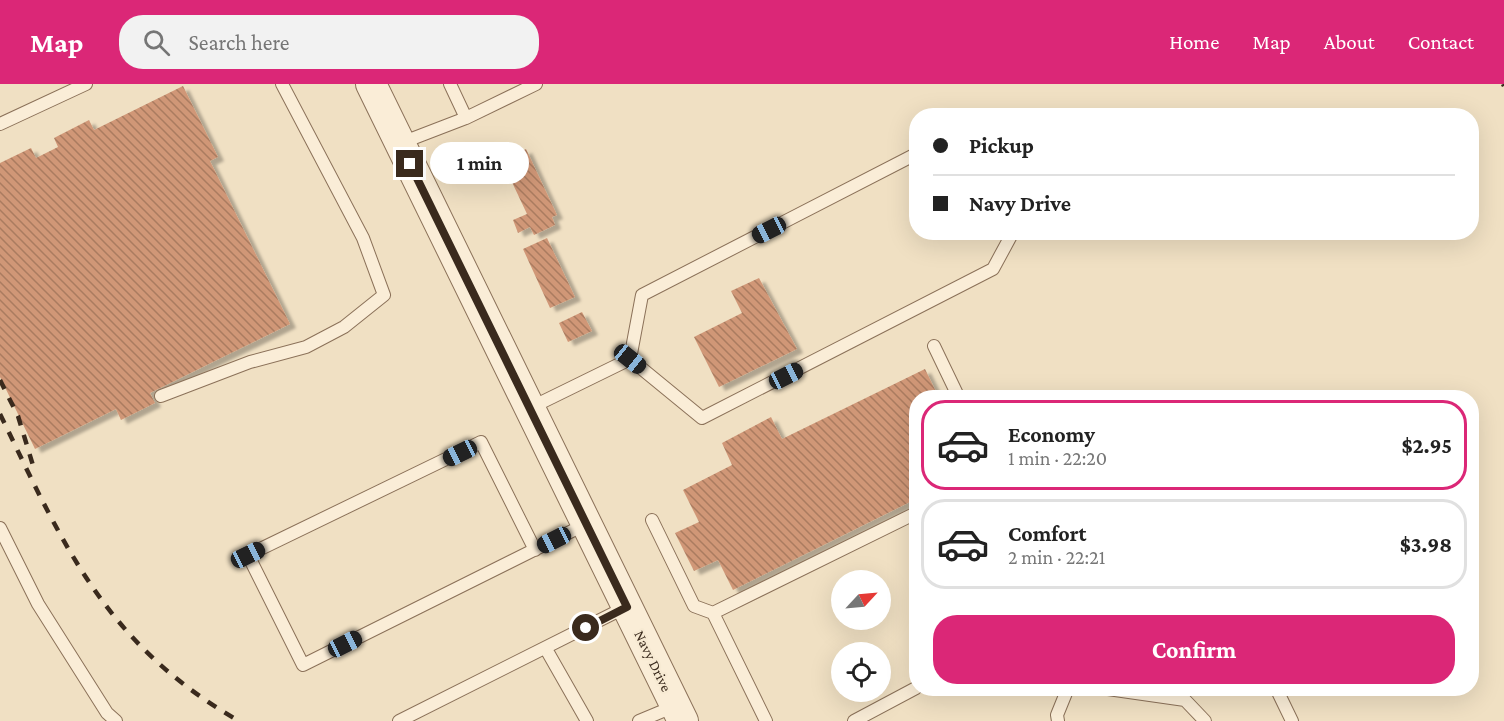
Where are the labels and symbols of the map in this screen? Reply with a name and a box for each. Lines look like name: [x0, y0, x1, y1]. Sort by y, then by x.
callout: 1 min: [431, 143, 530, 185]
route end: [396, 150, 423, 177]
car: [749, 214, 789, 246]
car: [610, 341, 650, 377]
car: [766, 360, 806, 392]
car: [440, 437, 480, 469]
car: [534, 524, 574, 556]
car: [228, 539, 268, 571]
north arrow: [831, 570, 891, 630]
route start: [572, 614, 599, 641]
car: [325, 628, 365, 660]
street label: Navy Drive: [630, 628, 675, 695]

